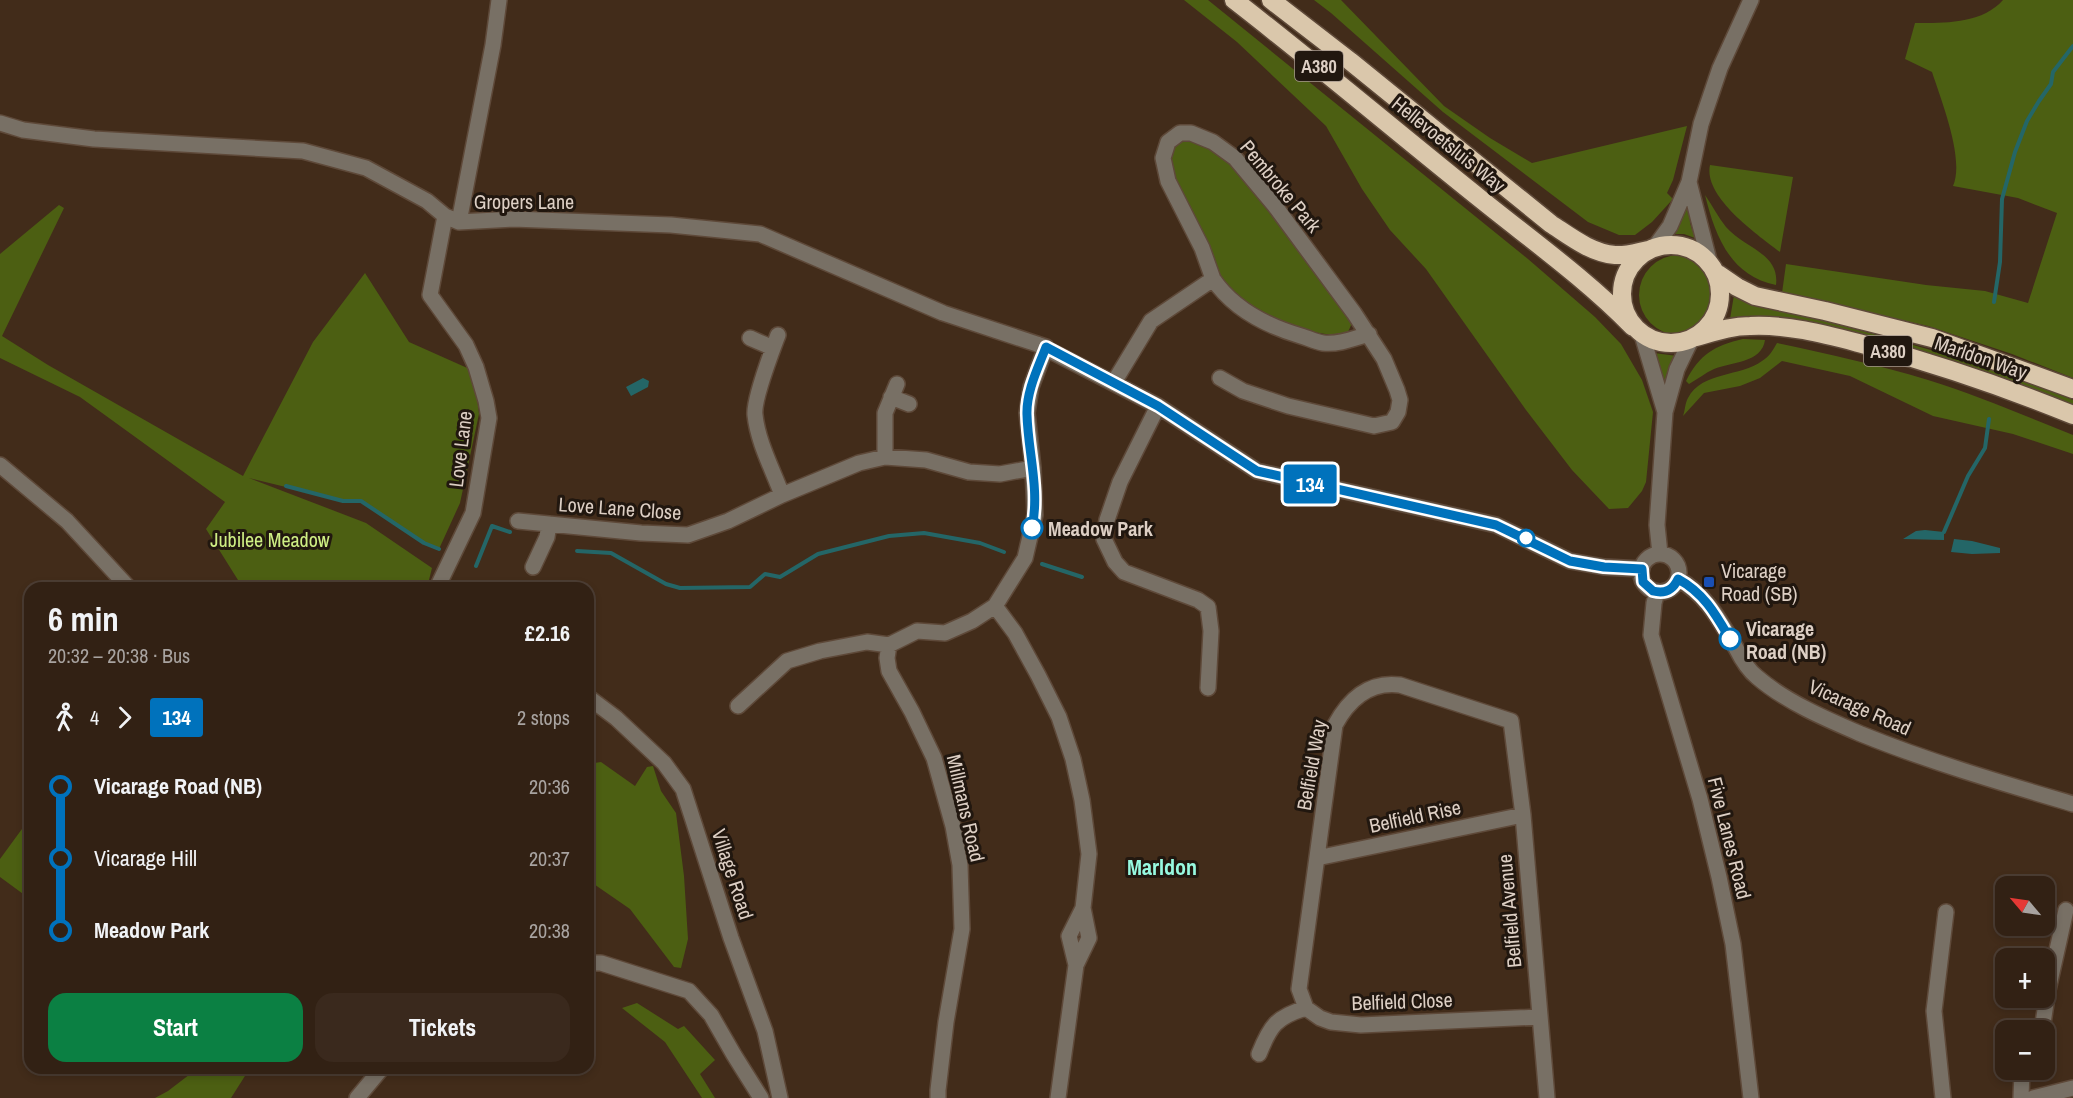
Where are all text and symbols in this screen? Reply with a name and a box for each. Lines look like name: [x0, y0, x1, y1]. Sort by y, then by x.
road number: A380: [1295, 51, 1343, 81]
street label: Hellevoetsluis Way: [1387, 90, 1512, 199]
street label: Pembroke Park: [1234, 134, 1328, 239]
street label: Gropers Lane: [474, 188, 574, 215]
street label: Marldon Way: [1931, 329, 2032, 386]
road number: A380: [1864, 336, 1912, 366]
street label: Love Lane: [442, 409, 478, 489]
line badge: 134: [1276, 464, 1344, 504]
text: 134: [1296, 470, 1324, 499]
street label: Love Lane Close: [558, 490, 682, 526]
place label: Meadow Park: [1048, 515, 1154, 542]
marker: Meadow Park: [1021, 517, 1043, 539]
park label: Jubilee Meadow: [210, 526, 330, 553]
unlabelled marker: [1517, 529, 1535, 547]
place label: Vicarage Road (SB): [1721, 557, 1798, 607]
marker: Vicarage Road (SB): [1702, 575, 1716, 589]
text: 6 min: [48, 597, 119, 641]
place label: Vicarage Road (NB): [1746, 615, 1826, 665]
text: £2.16: [525, 618, 570, 648]
marker: Vicarage Road (NB): [1719, 628, 1741, 650]
text: 20:32 – 20:38 · Bus: [48, 642, 190, 669]
street label: Vicarage Road: [1805, 672, 1915, 742]
icon: walk: [48, 701, 81, 734]
icon: forward: [108, 701, 141, 734]
text: 134: [162, 703, 191, 732]
text: 4: [90, 704, 99, 731]
text: 2 stops: [517, 704, 570, 731]
street label: Belfield Way: [1290, 717, 1332, 812]
street label: Millmans Road: [941, 752, 991, 864]
text: Vicarage Road (NB): [94, 771, 262, 801]
text: 20:36: [529, 773, 570, 800]
street label: Five Lanes Road: [1702, 774, 1758, 902]
street label: Belfield Rise: [1367, 793, 1463, 839]
street label: Village Road: [706, 825, 760, 923]
text: Vicarage Hill: [94, 843, 197, 873]
text: 20:37: [529, 845, 570, 872]
district label: Marldon: [1127, 852, 1197, 882]
street label: Belfield Avenue: [1491, 853, 1527, 969]
north arrow: [1995, 876, 2055, 936]
map controls: [1995, 876, 2055, 1080]
text: Meadow Park: [94, 915, 209, 945]
text: 20:38: [529, 917, 570, 944]
button: +: [1995, 948, 2055, 1008]
street label: Belfield Close: [1351, 986, 1453, 1016]
button: Start: [48, 993, 303, 1062]
button: Tickets: [315, 993, 570, 1062]
button: −: [1995, 1020, 2055, 1080]

